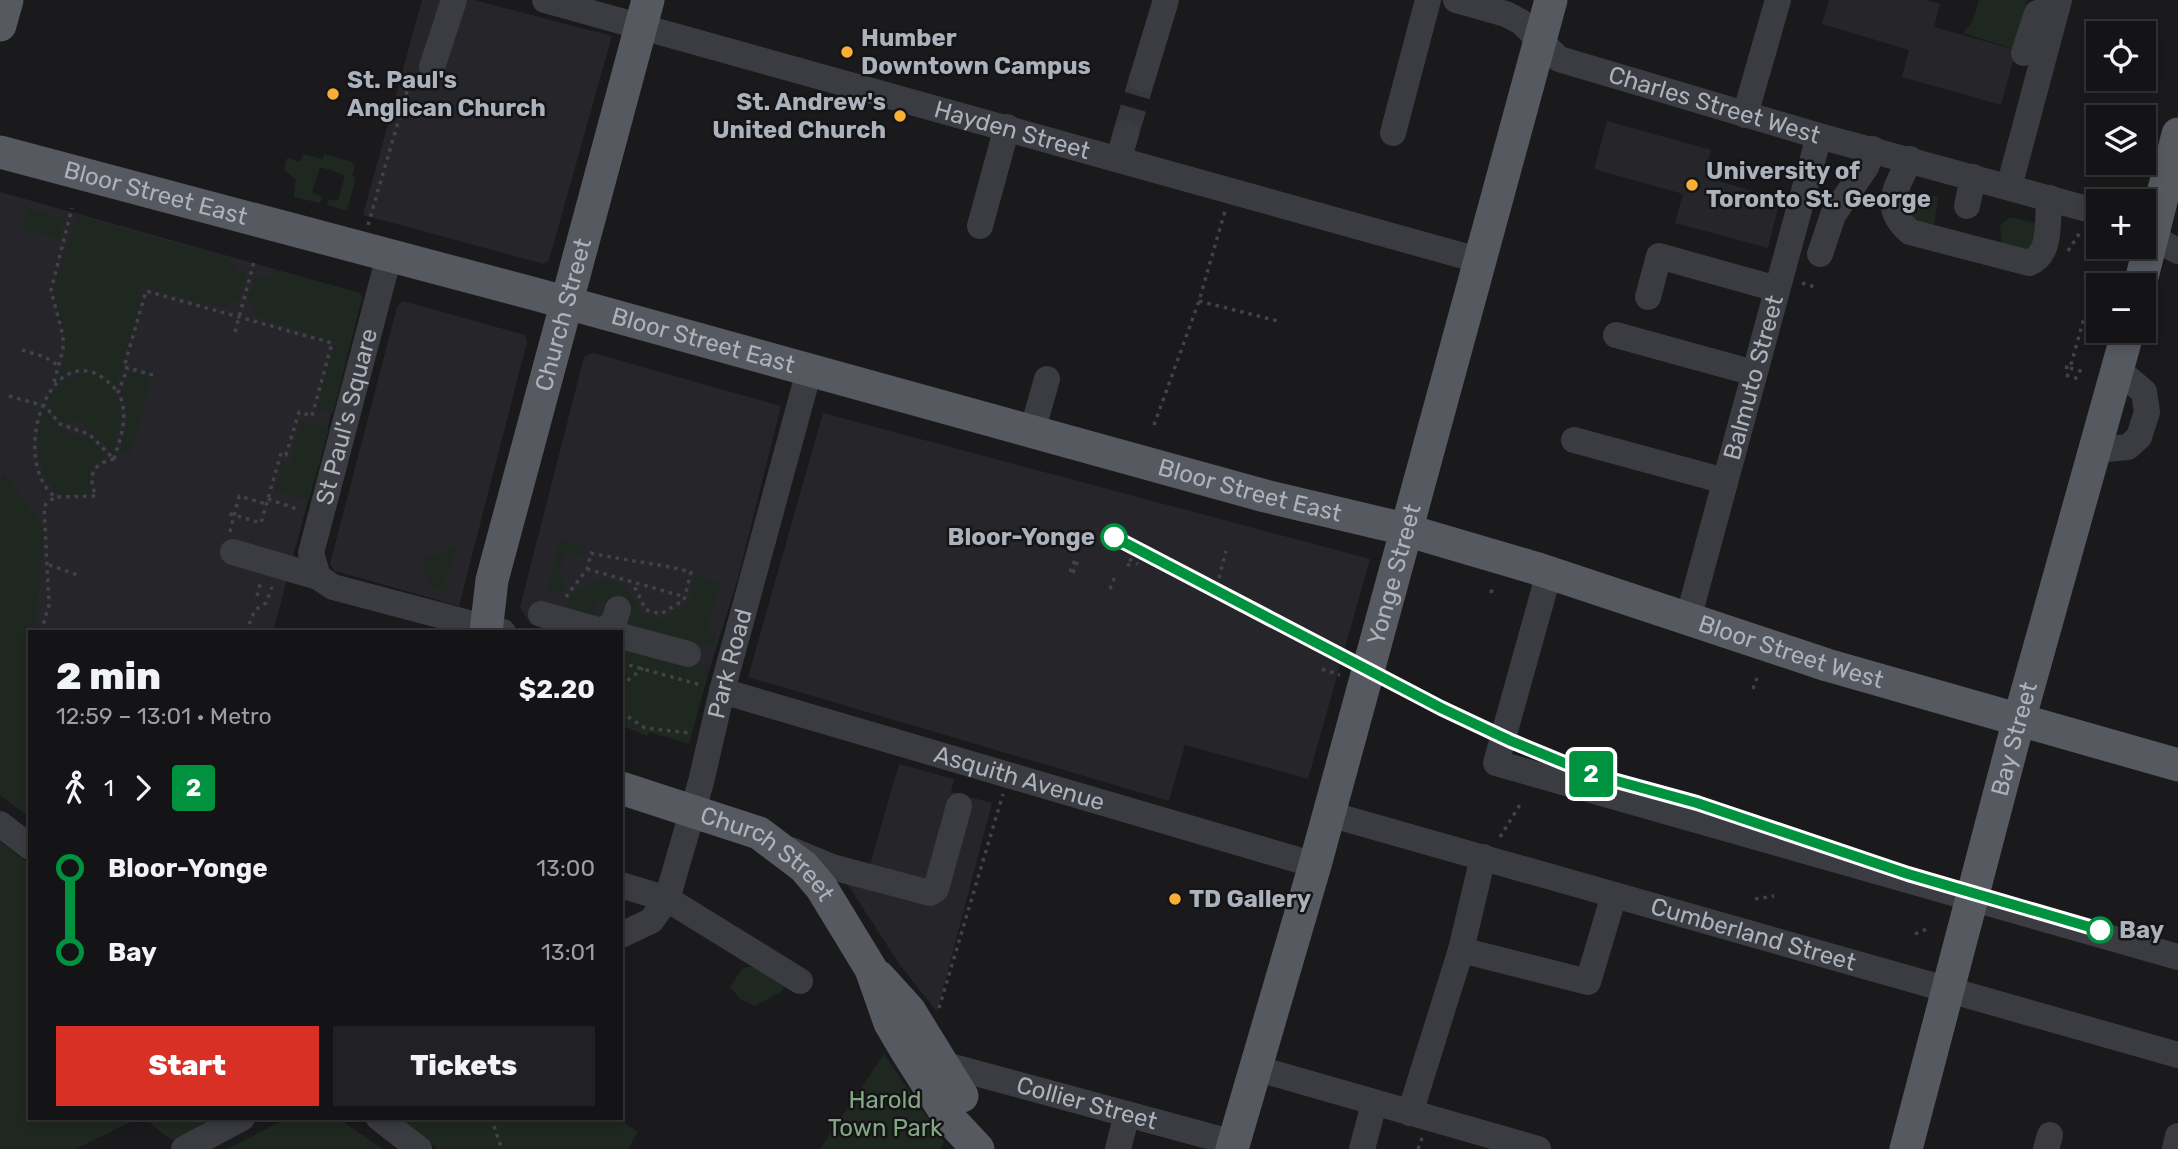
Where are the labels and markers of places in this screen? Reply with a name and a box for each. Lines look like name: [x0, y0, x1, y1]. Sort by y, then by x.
place label: Humber Downtown Campus: [861, 24, 1091, 80]
marker: Humber Downtown Campus: [839, 44, 855, 60]
place label: St. Paul's Anglican Church: [347, 66, 546, 122]
marker: St. Paul's Anglican Church: [325, 86, 341, 102]
place label: St. Andrew's United Church: [712, 88, 886, 144]
marker: St. Andrew's United Church: [892, 108, 908, 124]
place label: University of Toronto St. George: [1706, 157, 1931, 213]
marker: University of Toronto St. George: [1684, 177, 1700, 193]
place label: Bloor-Yonge: [948, 523, 1095, 551]
marker: Bloor-Yonge: [1101, 524, 1127, 550]
place label: TD Gallery: [1189, 885, 1311, 913]
marker: TD Gallery: [1167, 891, 1183, 907]
place label: Bay: [2119, 916, 2164, 944]
marker: Bay: [2087, 917, 2113, 943]

